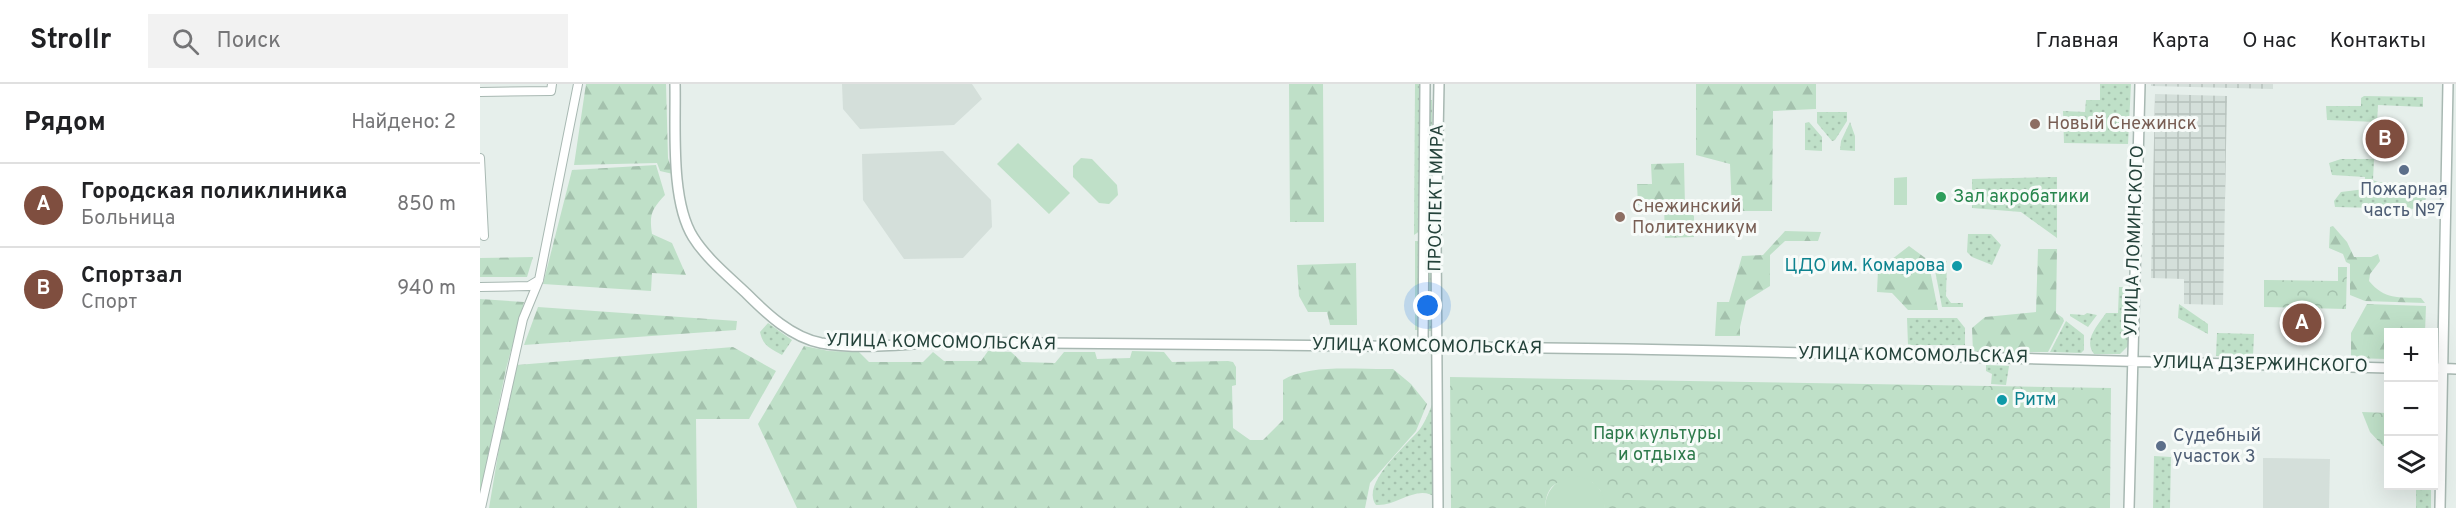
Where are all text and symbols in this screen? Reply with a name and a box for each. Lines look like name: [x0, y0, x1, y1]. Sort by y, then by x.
search box: [148, 14, 568, 68]
text: Strollr: [30, 23, 112, 59]
icon: search: [169, 25, 202, 58]
text: Поиск: [217, 28, 281, 55]
text: Главная: [2035, 28, 2119, 55]
text: Карта: [2152, 28, 2209, 55]
text: О нас: [2242, 28, 2297, 55]
text: Контакты: [2330, 28, 2426, 55]
text: Рядом: [24, 107, 106, 140]
text: Найдено: 2: [351, 110, 456, 136]
place label: Новый Снежинск: [2047, 113, 2197, 136]
pin: B: [2366, 116, 2404, 162]
marker: Новый Снежинск: [2028, 117, 2042, 131]
street label: ПРОСПЕКТ МИРА: [1424, 124, 1450, 272]
street label: УЛИЦА ЛОМИНСКОГО: [2120, 145, 2150, 337]
marker: Пожарная часть №7: [2397, 163, 2411, 177]
text: Городская поликлиника: [81, 179, 347, 206]
place label: Пожарная часть №7: [2360, 179, 2448, 223]
place label: Зал акробатики: [1953, 186, 2089, 209]
marker: Зал акробатики: [1934, 190, 1948, 204]
text: A: [36, 192, 51, 218]
text: 850 m: [397, 192, 456, 218]
place label: Снежинский Политехникум: [1632, 196, 1757, 240]
text: Больница: [81, 206, 175, 232]
marker: Снежинский Политехникум: [1613, 210, 1627, 224]
place label: ЦДО им. Комарова: [1785, 255, 1945, 278]
marker: ЦДО им. Комарова: [1950, 259, 1964, 273]
text: Спортзал: [81, 263, 183, 290]
text: B: [37, 276, 50, 302]
text: 940 m: [397, 276, 456, 302]
text: Спорт: [81, 290, 137, 316]
your location: [1413, 291, 1442, 320]
pin: A: [2282, 300, 2322, 346]
map controls: [2384, 328, 2438, 490]
button: +: [2384, 328, 2438, 382]
street label: УЛИЦА КОМСОМОЛЬСКАЯ: [826, 329, 1056, 357]
street label: УЛИЦА КОМСОМОЛЬСКАЯ: [1312, 333, 1542, 361]
street label: УЛИЦА КОМСОМОЛЬСКАЯ: [1798, 342, 2028, 370]
street label: УЛИЦА ДЗЕРЖИНСКОГО: [2152, 352, 2368, 378]
button: −: [2384, 382, 2438, 436]
place label: Ритм: [2014, 389, 2057, 412]
marker: Ритм: [1995, 393, 2009, 407]
park label: Парк культуры и отдыха: [1593, 423, 1721, 467]
place label: Судебный участок 3: [2173, 425, 2261, 469]
button: layers: [2384, 436, 2438, 490]
marker: Судебный участок 3: [2154, 439, 2168, 453]

